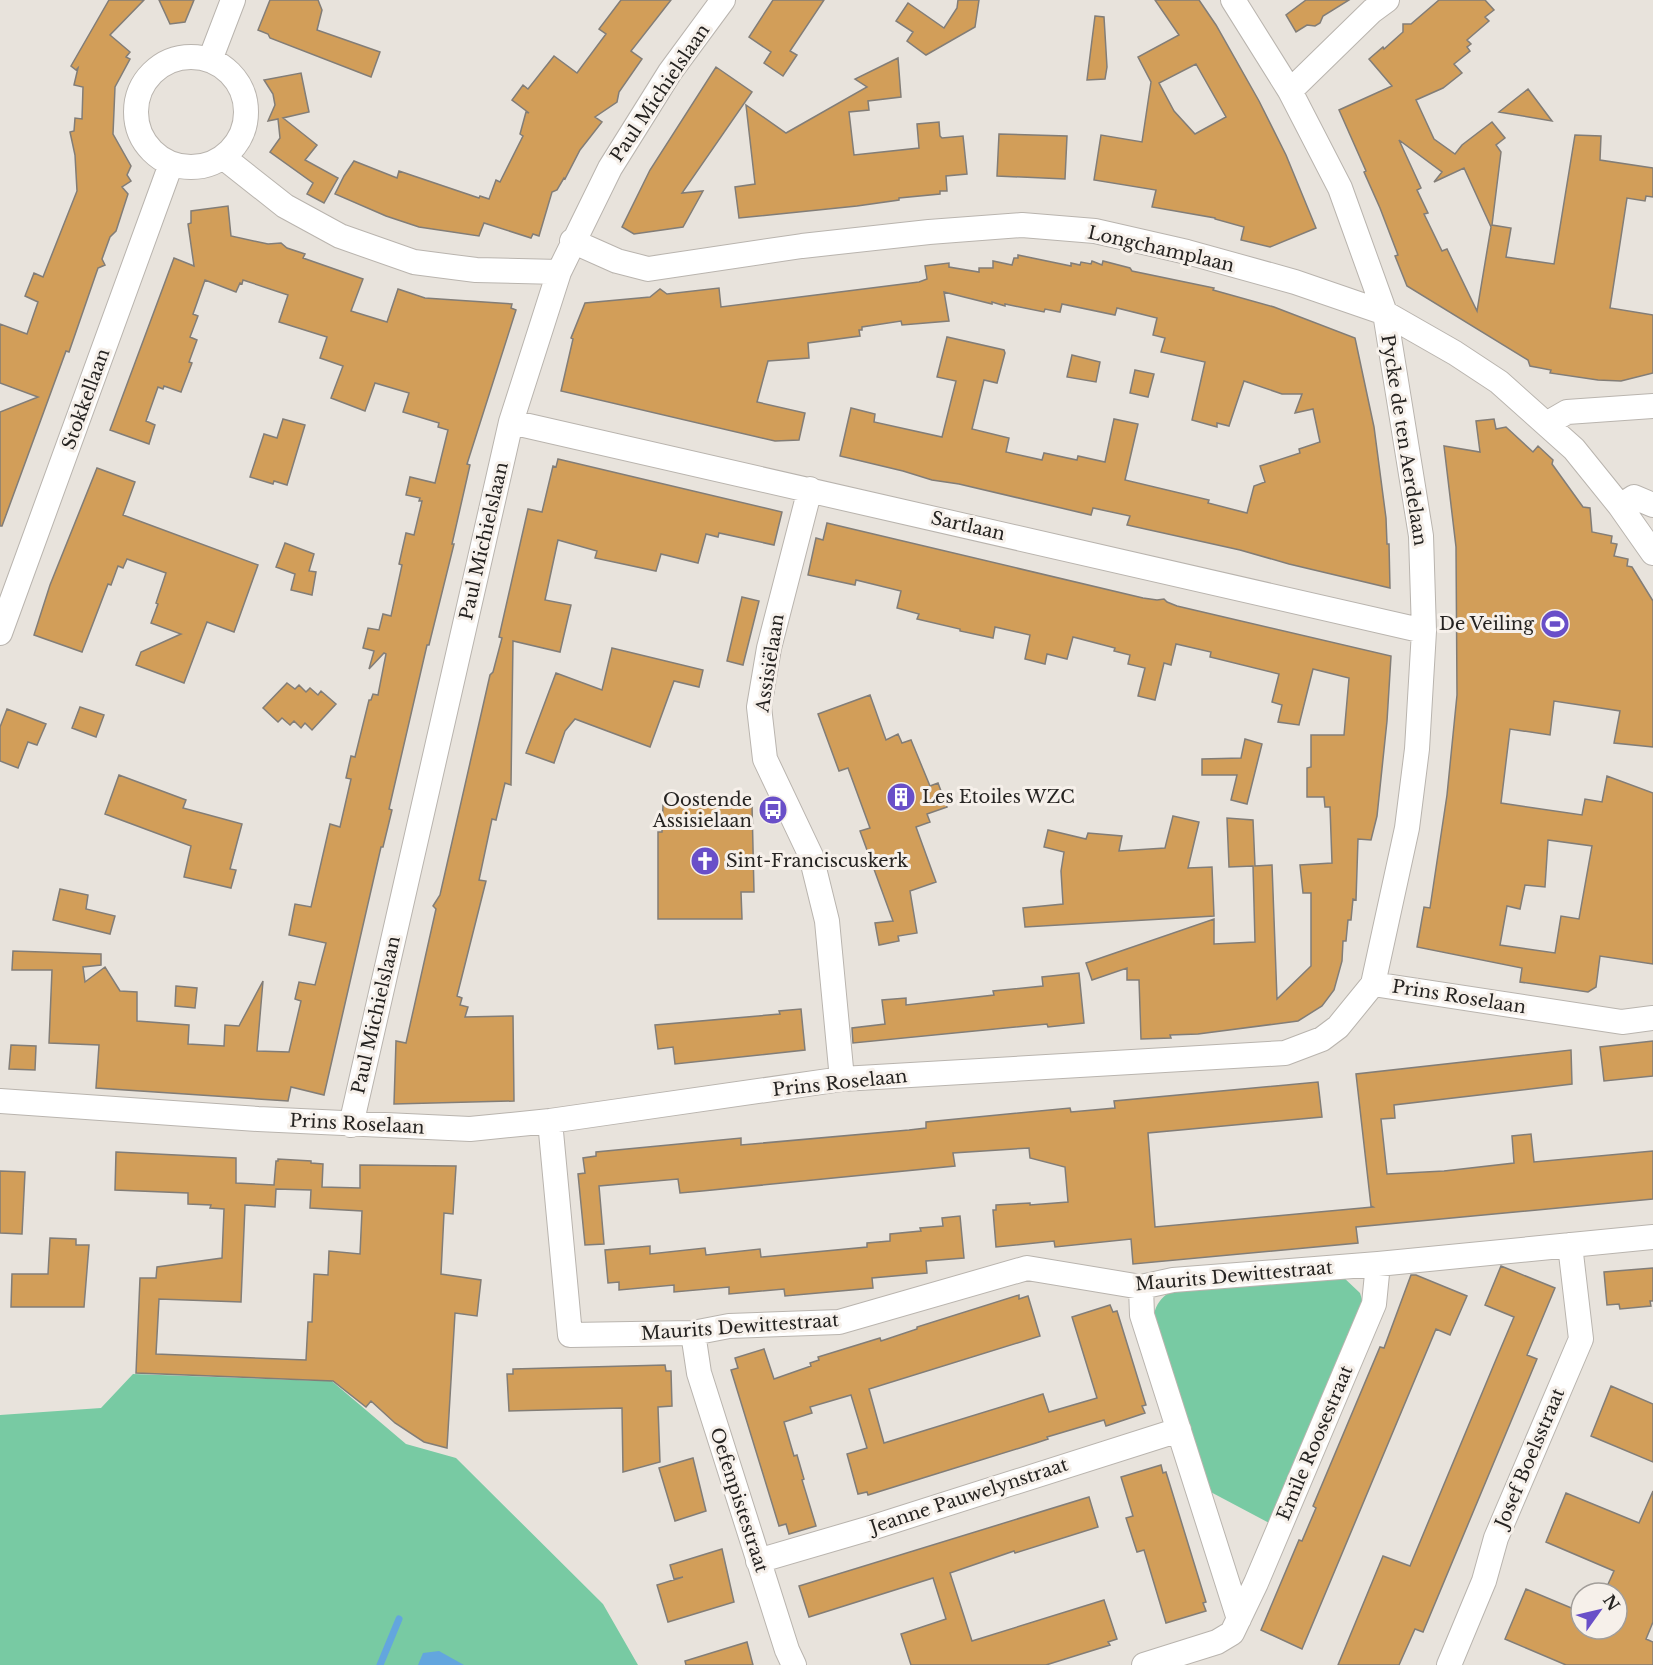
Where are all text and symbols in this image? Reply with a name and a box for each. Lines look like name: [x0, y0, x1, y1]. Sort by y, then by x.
street label: Paul Michielslaan: [606, 20, 714, 166]
street label: Longchamplaan: [1086, 221, 1236, 277]
street label: Pycke de ten Aerdelaan: [1376, 333, 1432, 547]
street label: Stokkellaan: [58, 345, 114, 453]
street label: Paul Michielslaan: [455, 460, 513, 622]
street label: Sartlaan: [929, 507, 1007, 545]
sports icon: De Veiling: [1539, 608, 1571, 640]
street label: Assisiëlaan: [751, 612, 789, 715]
place label: De Veiling: [1439, 613, 1534, 635]
building icon: Les Etoiles WZC: [885, 781, 917, 813]
place label: Les Etoiles WZC: [922, 786, 1075, 808]
place label: Oostende Assisielaan: [652, 789, 752, 832]
bus stop icon: Oostende Assisielaan: [757, 794, 789, 826]
church icon: Sint-Franciscuskerk: [689, 845, 721, 877]
place label: Sint-Franciscuskerk: [726, 850, 908, 872]
street label: Paul Michielslaan: [347, 934, 405, 1096]
street label: Prins Roselaan: [1390, 976, 1528, 1018]
street label: Prins Roselaan: [772, 1065, 908, 1101]
street label: Prins Roselaan: [289, 1109, 425, 1139]
street label: Maurits Dewittestraat: [1134, 1256, 1334, 1296]
street label: Maurits Dewittestraat: [640, 1309, 840, 1345]
street label: Emile Roosestraat: [1272, 1362, 1358, 1524]
street label: Josef Boelsstraat: [1490, 1385, 1569, 1533]
street label: Oefenpistestraat: [705, 1425, 773, 1575]
street label: Jeanne Pauwelynstraat: [865, 1454, 1071, 1539]
north arrow: [1569, 1581, 1629, 1641]
text: N: [1599, 1591, 1624, 1614]

